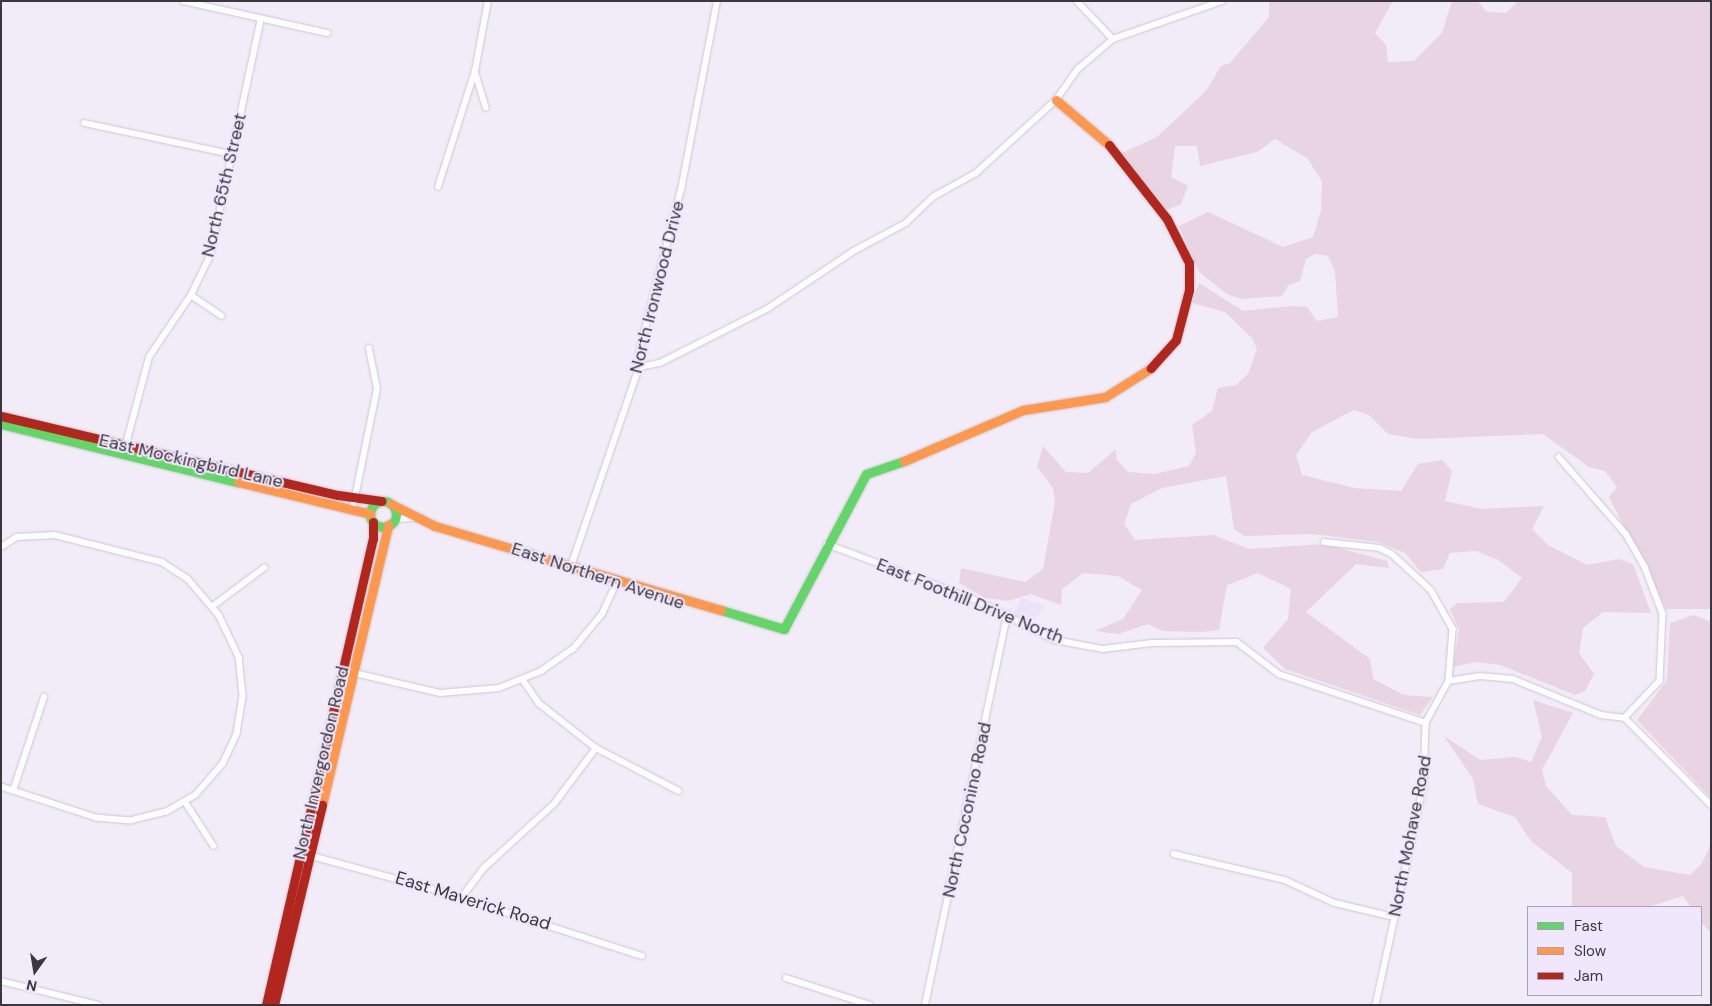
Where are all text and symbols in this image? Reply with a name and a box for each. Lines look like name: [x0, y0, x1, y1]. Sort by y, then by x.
street label: North 65th Street: [197, 111, 251, 259]
street label: North Ironwood Drive: [625, 199, 689, 375]
street label: East Mockingbird Lane: [97, 429, 285, 493]
street label: East Northern Avenue: [509, 538, 687, 614]
street label: East Foothill Drive North: [873, 554, 1067, 648]
street label: North Invergordon Road: [288, 664, 354, 862]
street label: North Coconino Road: [938, 720, 996, 900]
street label: North Mohave Road: [1384, 754, 1436, 918]
street label: East Maverick Road: [393, 867, 553, 935]
legend: [1527, 906, 1702, 996]
text: Fast: [1574, 916, 1603, 936]
text: Slow: [1574, 941, 1606, 961]
north arrow: [10, 946, 60, 996]
text: Jam: [1574, 966, 1603, 986]
text: N: [25, 976, 39, 996]

